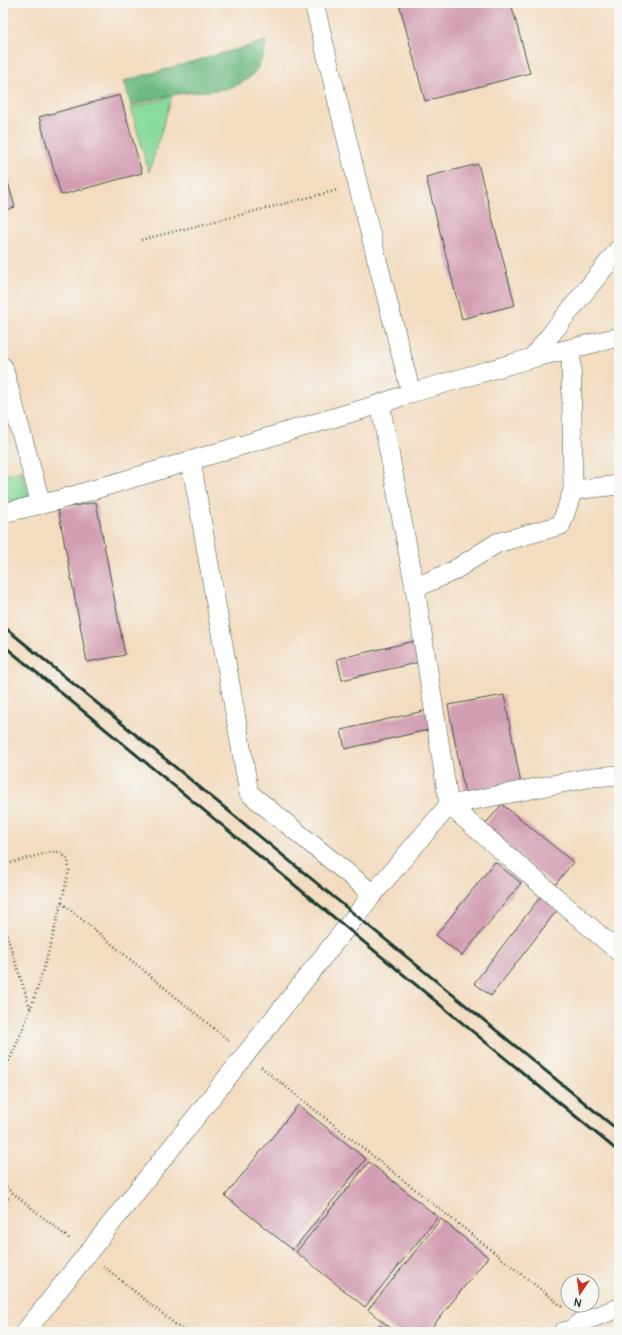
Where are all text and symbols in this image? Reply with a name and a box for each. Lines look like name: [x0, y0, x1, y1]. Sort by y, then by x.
north arrow: [560, 1273, 600, 1313]
text: N: [572, 1295, 583, 1309]

